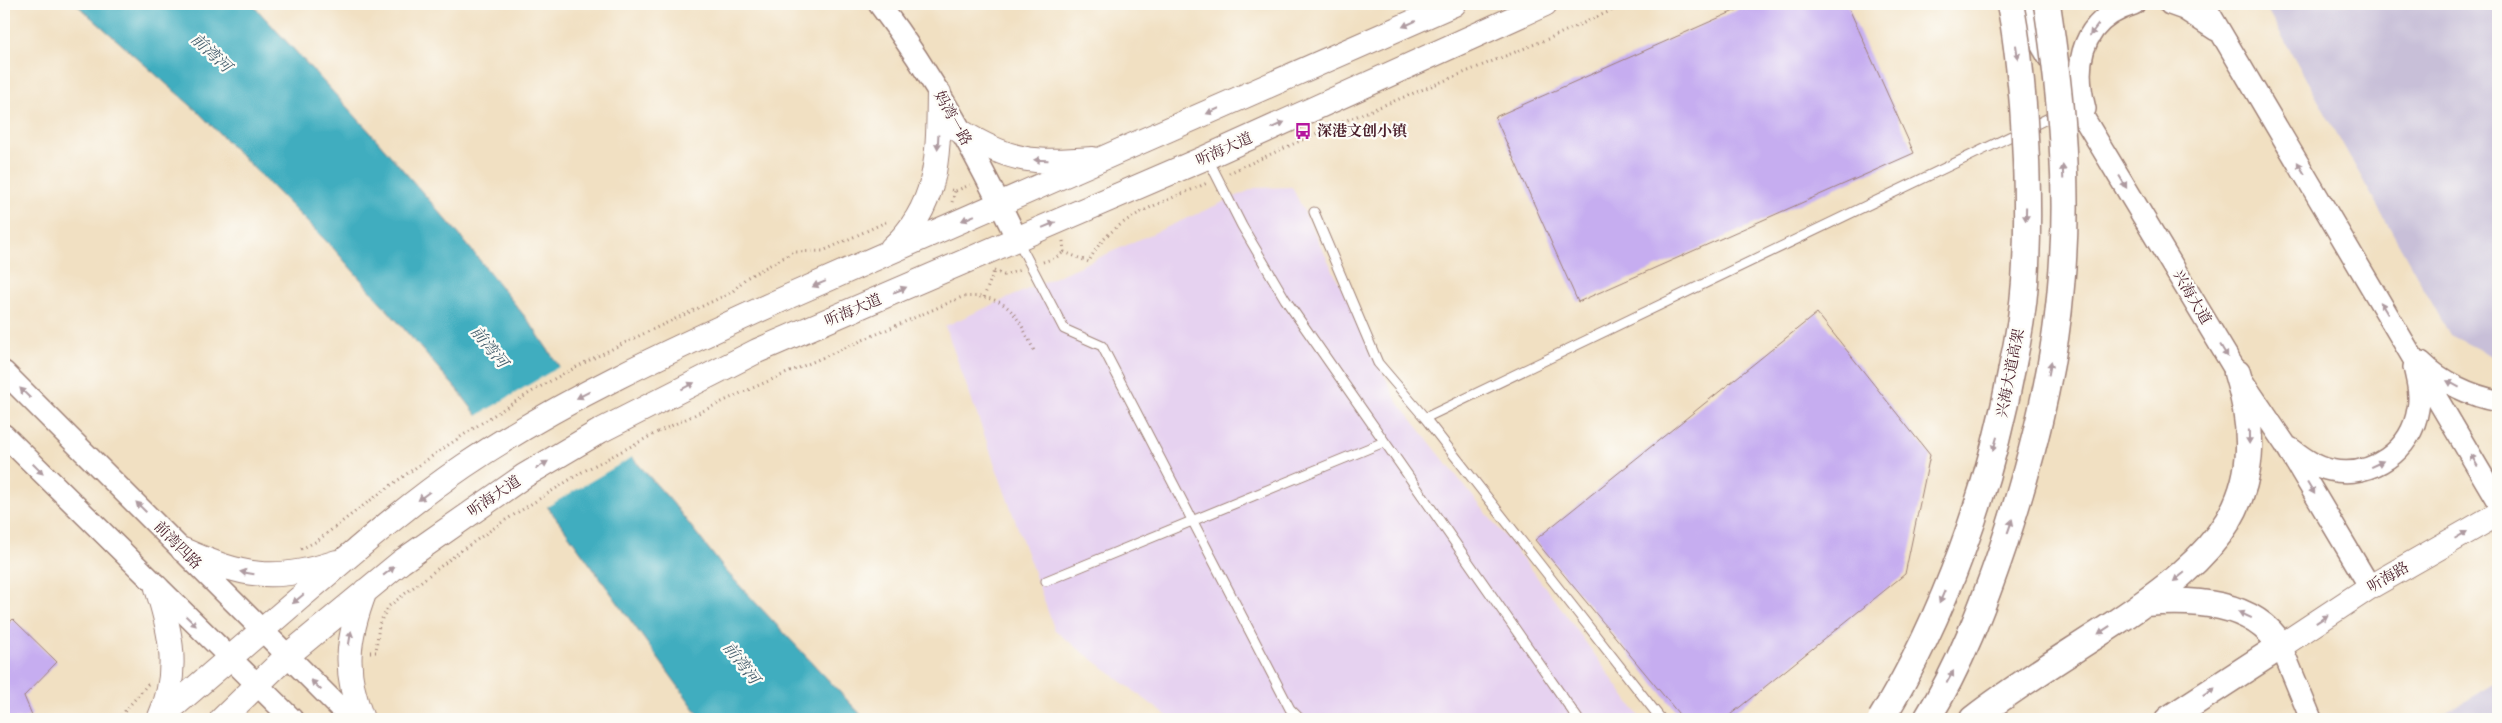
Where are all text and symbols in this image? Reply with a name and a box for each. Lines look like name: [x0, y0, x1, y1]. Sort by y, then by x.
one-way arrow: [1402, 20, 1416, 28]
one-way arrow: [2089, 23, 2100, 36]
water label: 前湾河: [186, 29, 238, 79]
one-way arrow: [2013, 44, 2021, 60]
street label: 妈湾一路: [930, 87, 976, 149]
one-way arrow: [1206, 107, 1220, 115]
one-way arrow: [1271, 120, 1285, 128]
bus stop icon: 深港文创小镇: [1293, 121, 1313, 141]
place label: 深港文创小镇: [1317, 121, 1407, 141]
street label: 听海大道: [1193, 128, 1255, 170]
one-way arrow: [934, 134, 942, 150]
one-way arrow: [1032, 156, 1048, 164]
one-way arrow: [2297, 161, 2306, 174]
one-way arrow: [2059, 164, 2067, 180]
one-way arrow: [2118, 175, 2127, 188]
one-way arrow: [2022, 206, 2030, 222]
one-way arrow: [961, 215, 975, 223]
one-way arrow: [1042, 221, 1056, 229]
street label: 兴海大道: [2168, 266, 2216, 328]
one-way arrow: [812, 280, 826, 288]
one-way arrow: [893, 285, 907, 293]
street label: 听海大道: [821, 289, 885, 331]
one-way arrow: [2380, 301, 2389, 314]
water label: 前湾河: [465, 321, 515, 375]
street label: 兴海大道高架: [1992, 327, 2028, 419]
one-way arrow: [2219, 345, 2228, 358]
one-way arrow: [2046, 360, 2054, 376]
one-way arrow: [2445, 380, 2460, 388]
one-way arrow: [681, 382, 696, 390]
one-way arrow: [19, 387, 31, 399]
one-way arrow: [576, 391, 590, 399]
one-way arrow: [2245, 430, 2253, 446]
one-way arrow: [1991, 436, 1999, 451]
one-way arrow: [2470, 453, 2479, 467]
one-way arrow: [535, 460, 548, 469]
one-way arrow: [2370, 460, 2384, 468]
one-way arrow: [32, 463, 44, 475]
street label: 听海大道: [464, 471, 524, 521]
one-way arrow: [2307, 481, 2315, 496]
one-way arrow: [418, 490, 431, 501]
one-way arrow: [135, 501, 147, 513]
street label: 前湾四路: [150, 517, 206, 573]
one-way arrow: [2007, 518, 2014, 533]
one-way arrow: [2454, 531, 2468, 540]
street label: 听海路: [2364, 557, 2412, 597]
one-way arrow: [382, 566, 395, 577]
one-way arrow: [238, 569, 254, 577]
one-way arrow: [2173, 572, 2186, 583]
one-way arrow: [1937, 590, 1945, 604]
one-way arrow: [292, 593, 305, 604]
one-way arrow: [2238, 610, 2253, 619]
one-way arrow: [2315, 614, 2329, 624]
one-way arrow: [185, 615, 197, 627]
one-way arrow: [2097, 625, 2111, 635]
one-way arrow: [347, 629, 355, 645]
water label: 前湾河: [718, 637, 766, 691]
one-way arrow: [1946, 669, 1954, 684]
one-way arrow: [310, 679, 322, 691]
one-way arrow: [2203, 687, 2216, 697]

